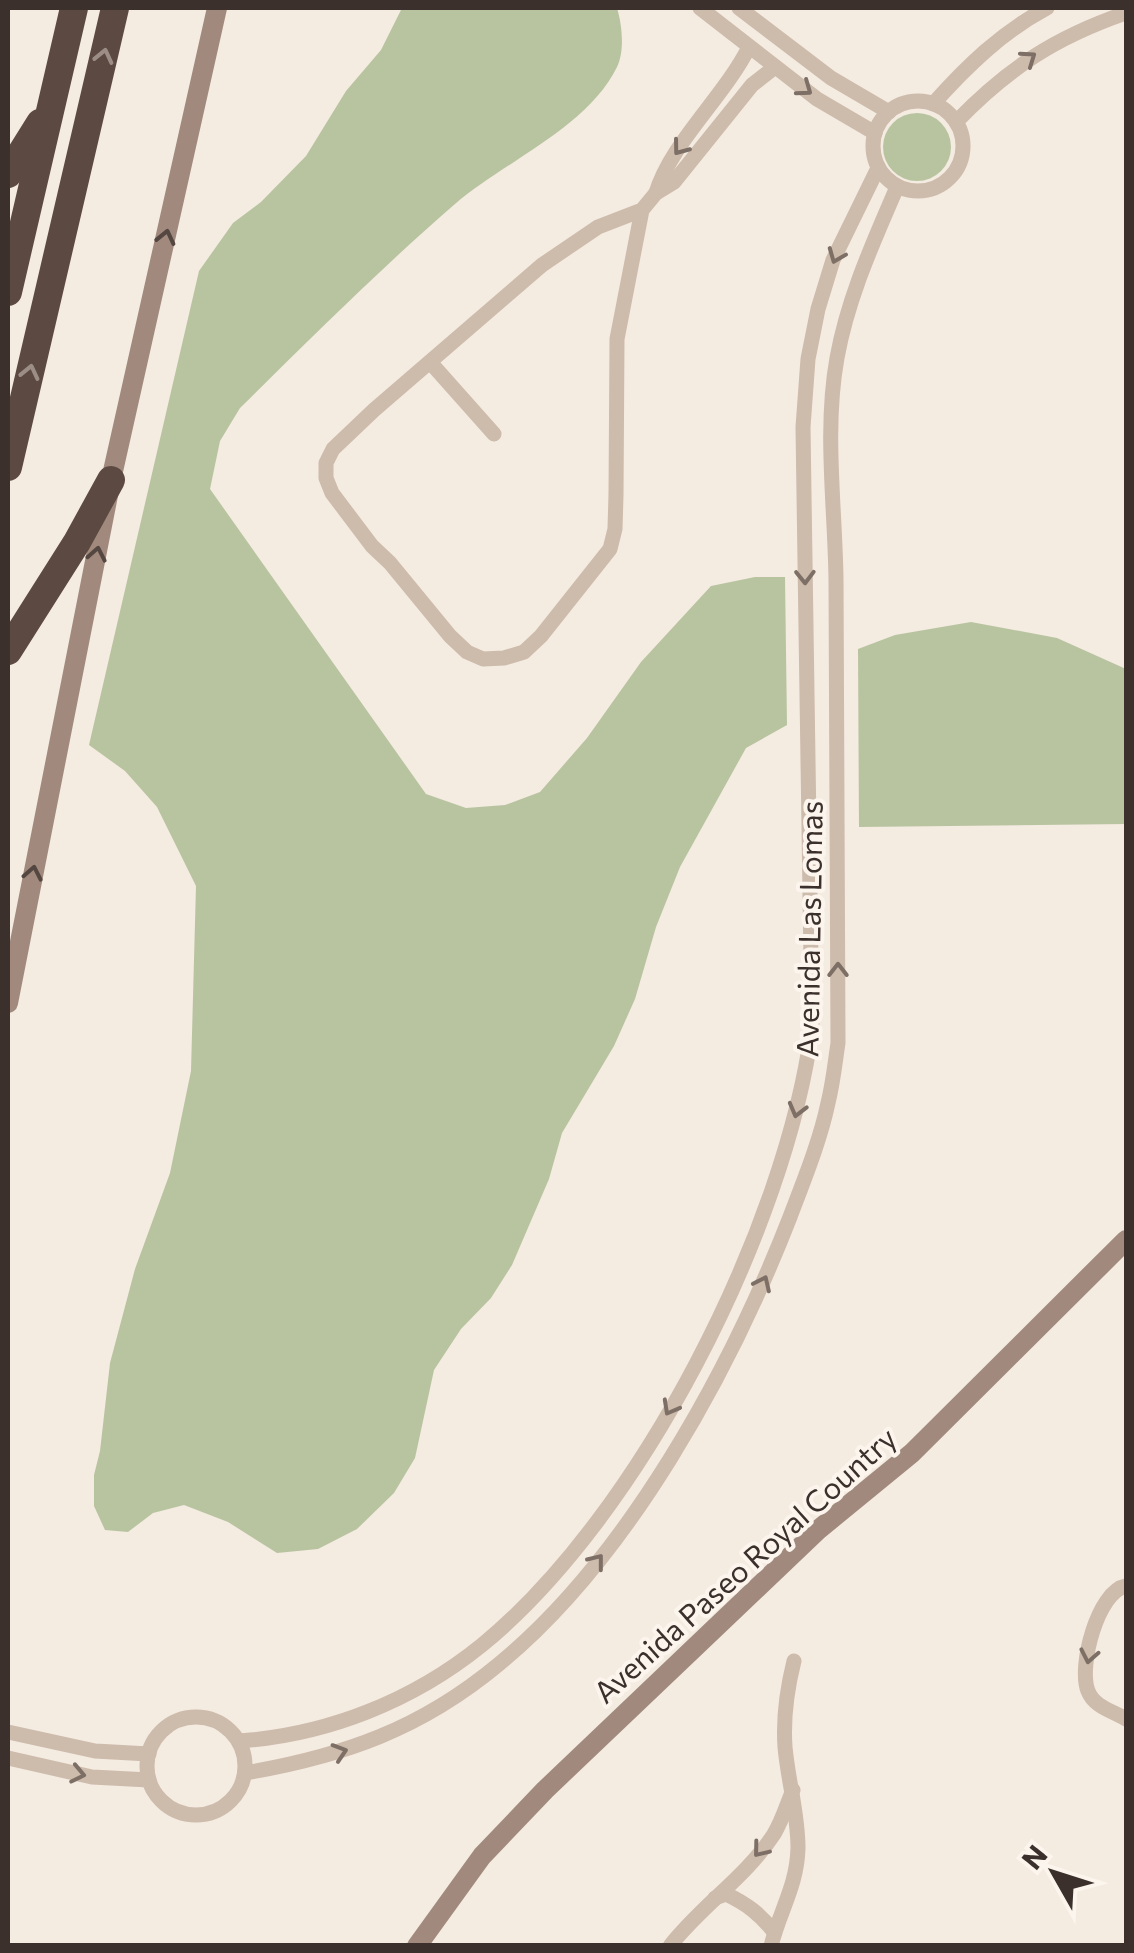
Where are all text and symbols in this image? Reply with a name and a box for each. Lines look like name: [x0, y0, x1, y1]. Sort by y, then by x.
one-way arrow: [92, 48, 113, 65]
one-way arrow: [1018, 52, 1036, 70]
one-way arrow: [793, 77, 812, 96]
one-way arrow: [675, 137, 692, 155]
one-way arrow: [154, 229, 175, 246]
one-way arrow: [828, 246, 848, 264]
one-way arrow: [18, 364, 39, 381]
one-way arrow: [85, 546, 106, 563]
one-way arrow: [794, 570, 816, 585]
street label: Avenida Las Lomas: [787, 800, 829, 1058]
one-way arrow: [22, 865, 43, 882]
one-way arrow: [827, 962, 849, 978]
one-way arrow: [788, 1101, 809, 1118]
one-way arrow: [751, 1275, 771, 1293]
one-way arrow: [663, 1397, 683, 1415]
street label: Avenida Paseo Royal Country: [585, 1418, 903, 1710]
one-way arrow: [585, 1554, 602, 1572]
one-way arrow: [1079, 1647, 1100, 1664]
one-way arrow: [331, 1743, 348, 1763]
one-way arrow: [69, 1762, 86, 1783]
north arrow: [1004, 1823, 1104, 1923]
text: N: [1014, 1838, 1054, 1875]
one-way arrow: [754, 1839, 772, 1857]

